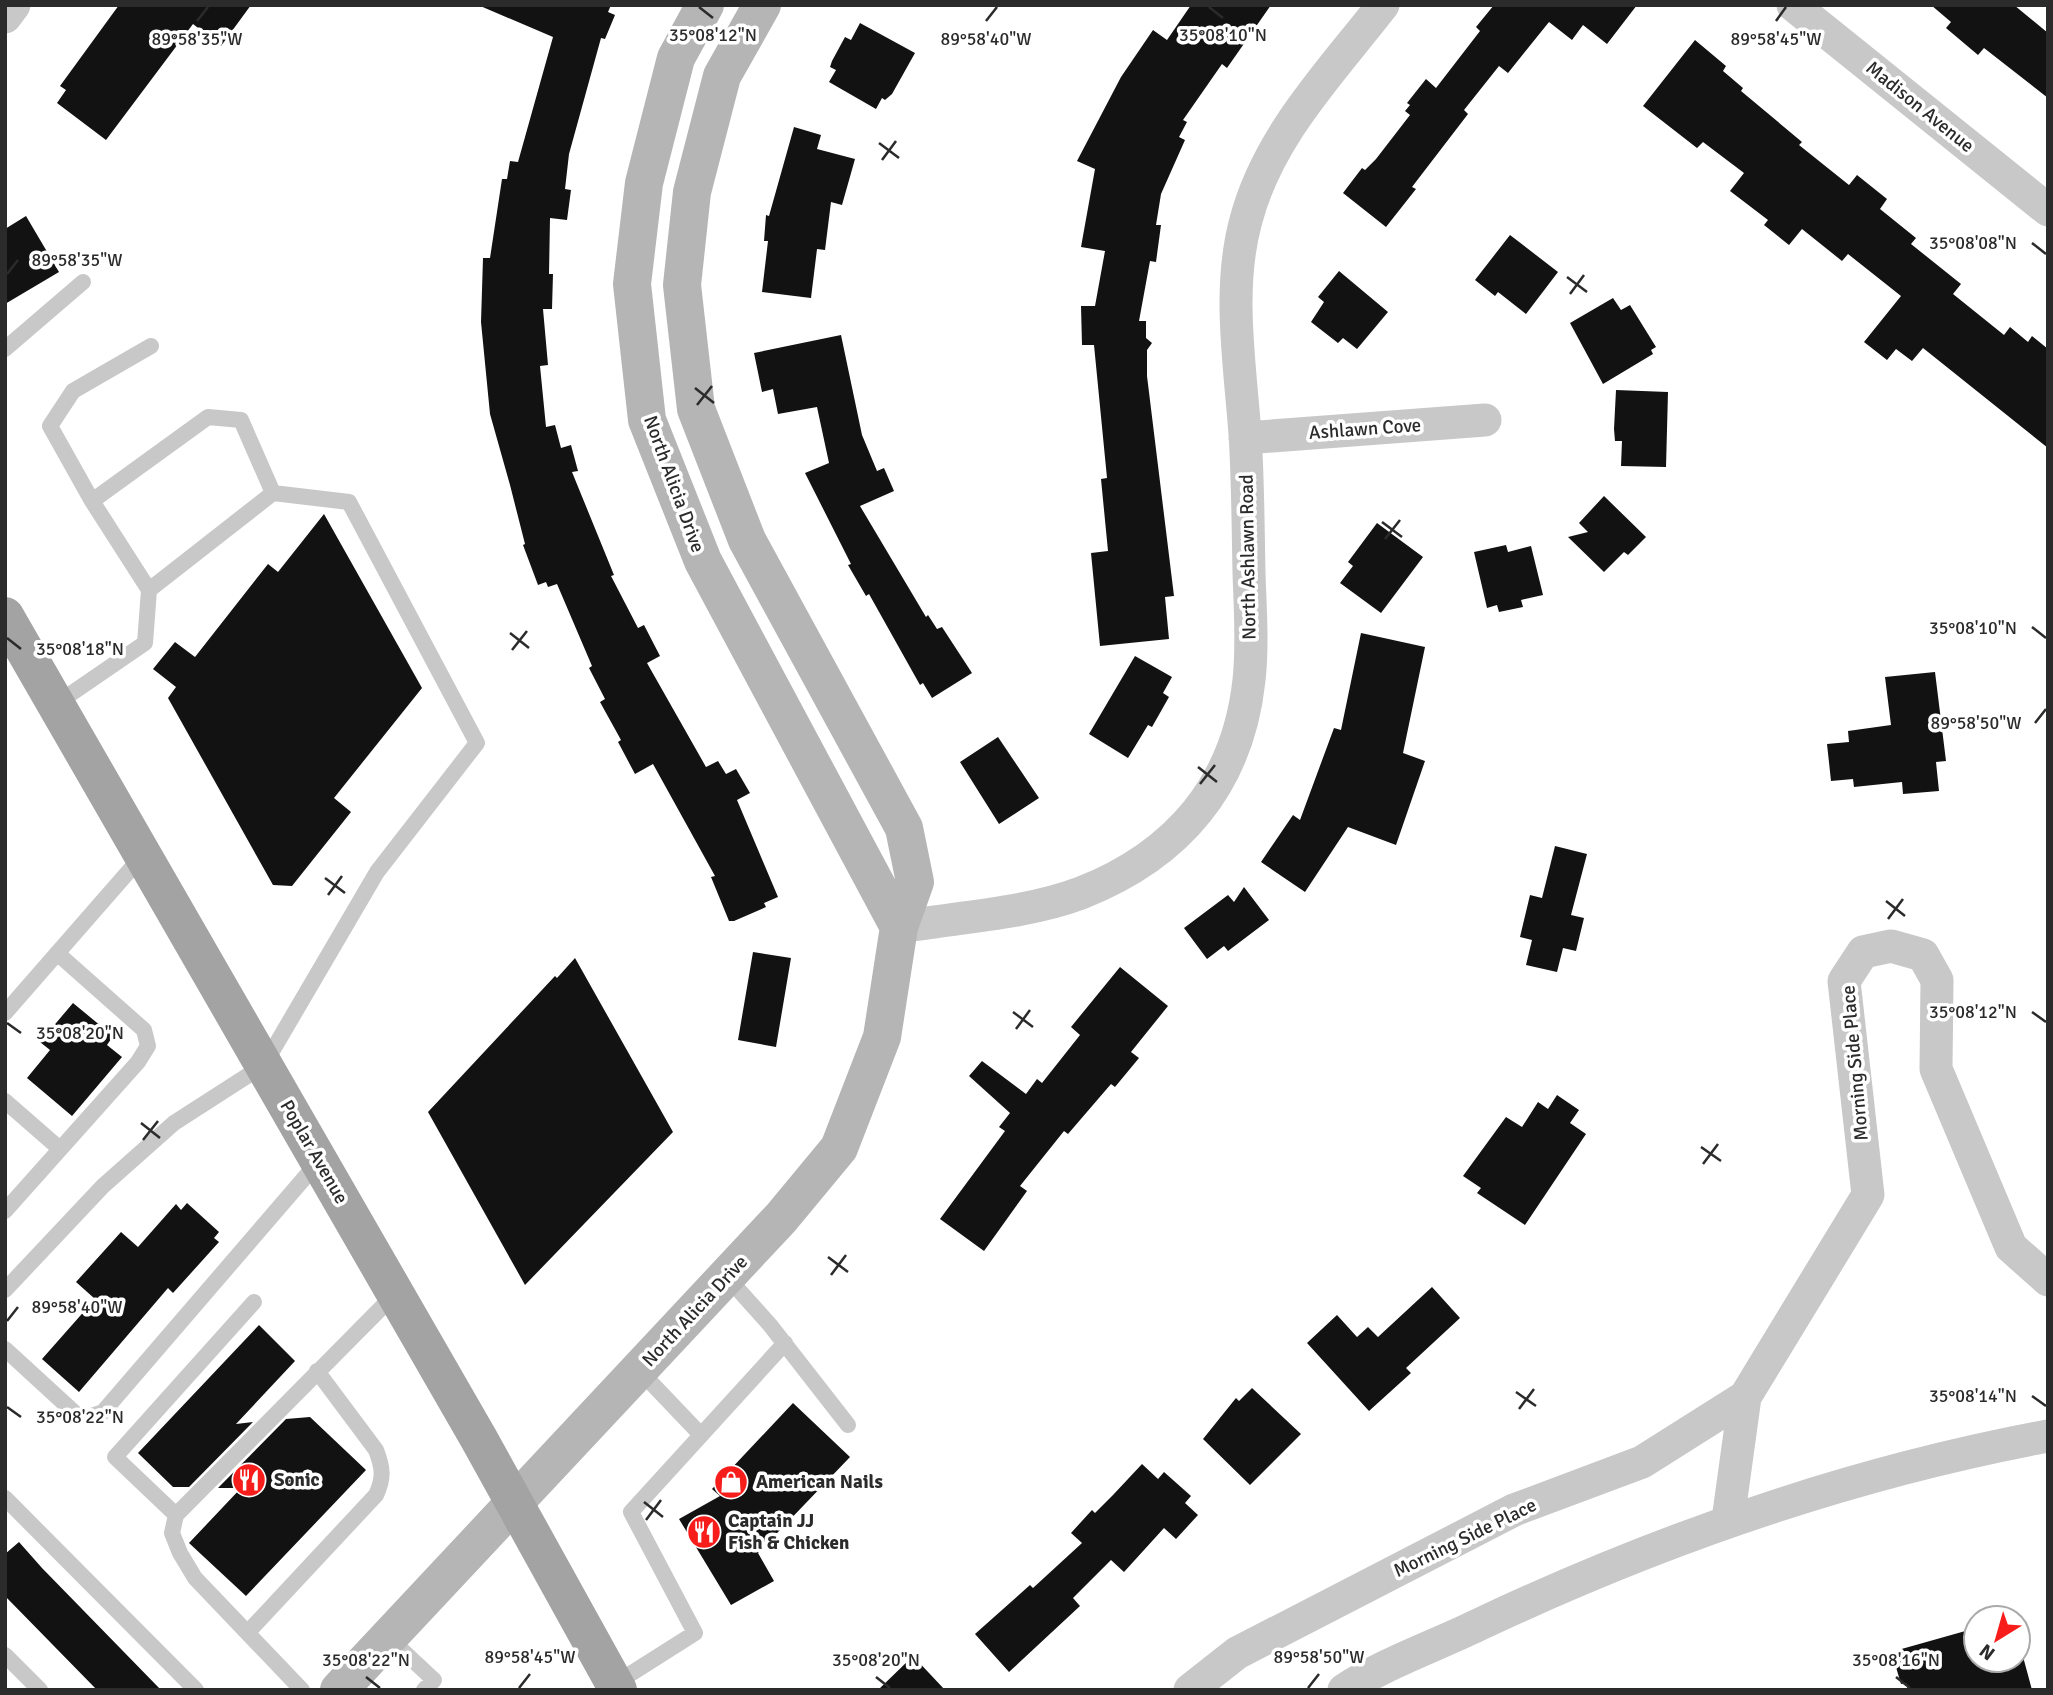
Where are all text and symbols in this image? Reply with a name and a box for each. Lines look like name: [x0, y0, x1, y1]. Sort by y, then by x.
text: 35°08'12"N: [669, 24, 757, 46]
text: 35°08'10"N: [1179, 24, 1267, 46]
text: 89°58'35"W: [152, 28, 242, 50]
text: 89°58'40"W: [941, 28, 1031, 50]
text: 89°58'45"W: [1731, 28, 1821, 50]
street label: Madison Avenue: [1861, 56, 1979, 158]
text: 35°08'08"N: [1929, 232, 2017, 254]
text: 89°58'35"W: [32, 249, 122, 271]
street label: North Alicia Drive: [638, 412, 710, 556]
street label: Ashlawn Cove: [1308, 413, 1422, 445]
street label: North Ashlawn Road: [1235, 474, 1261, 640]
text: 35°08'10"N: [1929, 617, 2017, 639]
text: 35°08'18"N: [36, 638, 124, 660]
text: 89°58'50"W: [1931, 712, 2021, 734]
street label: Morning Side Place: [1836, 984, 1874, 1142]
text: 35°08'12"N: [1929, 1001, 2017, 1023]
text: 35°08'20"N: [36, 1022, 124, 1044]
street label: Poplar Avenue: [275, 1096, 353, 1208]
street label: North Alicia Drive: [637, 1250, 753, 1372]
text: 89°58'40"W: [32, 1296, 122, 1318]
text: 35°08'14"N: [1929, 1385, 2017, 1407]
text: 35°08'22"N: [36, 1406, 124, 1428]
restaurant icon: Sonic: [230, 1461, 268, 1499]
shop icon: American Nails: [712, 1463, 750, 1501]
place label: Sonic: [274, 1468, 320, 1492]
place label: American Nails: [756, 1470, 883, 1494]
street label: Morning Side Place: [1390, 1493, 1540, 1583]
place label: Captain JJ Fish & Chicken: [728, 1509, 849, 1555]
restaurant icon: Captain JJ Fish & Chicken: [685, 1513, 723, 1551]
north arrow: [1962, 1604, 2032, 1674]
text: N: [1975, 1638, 2000, 1665]
text: 89°58'45"W: [485, 1646, 575, 1668]
text: 89°58'50"W: [1274, 1646, 1364, 1668]
text: 35°08'22"N: [322, 1649, 410, 1671]
text: 35°08'20"N: [832, 1649, 920, 1671]
text: 35°08'16"N: [1852, 1649, 1940, 1671]

